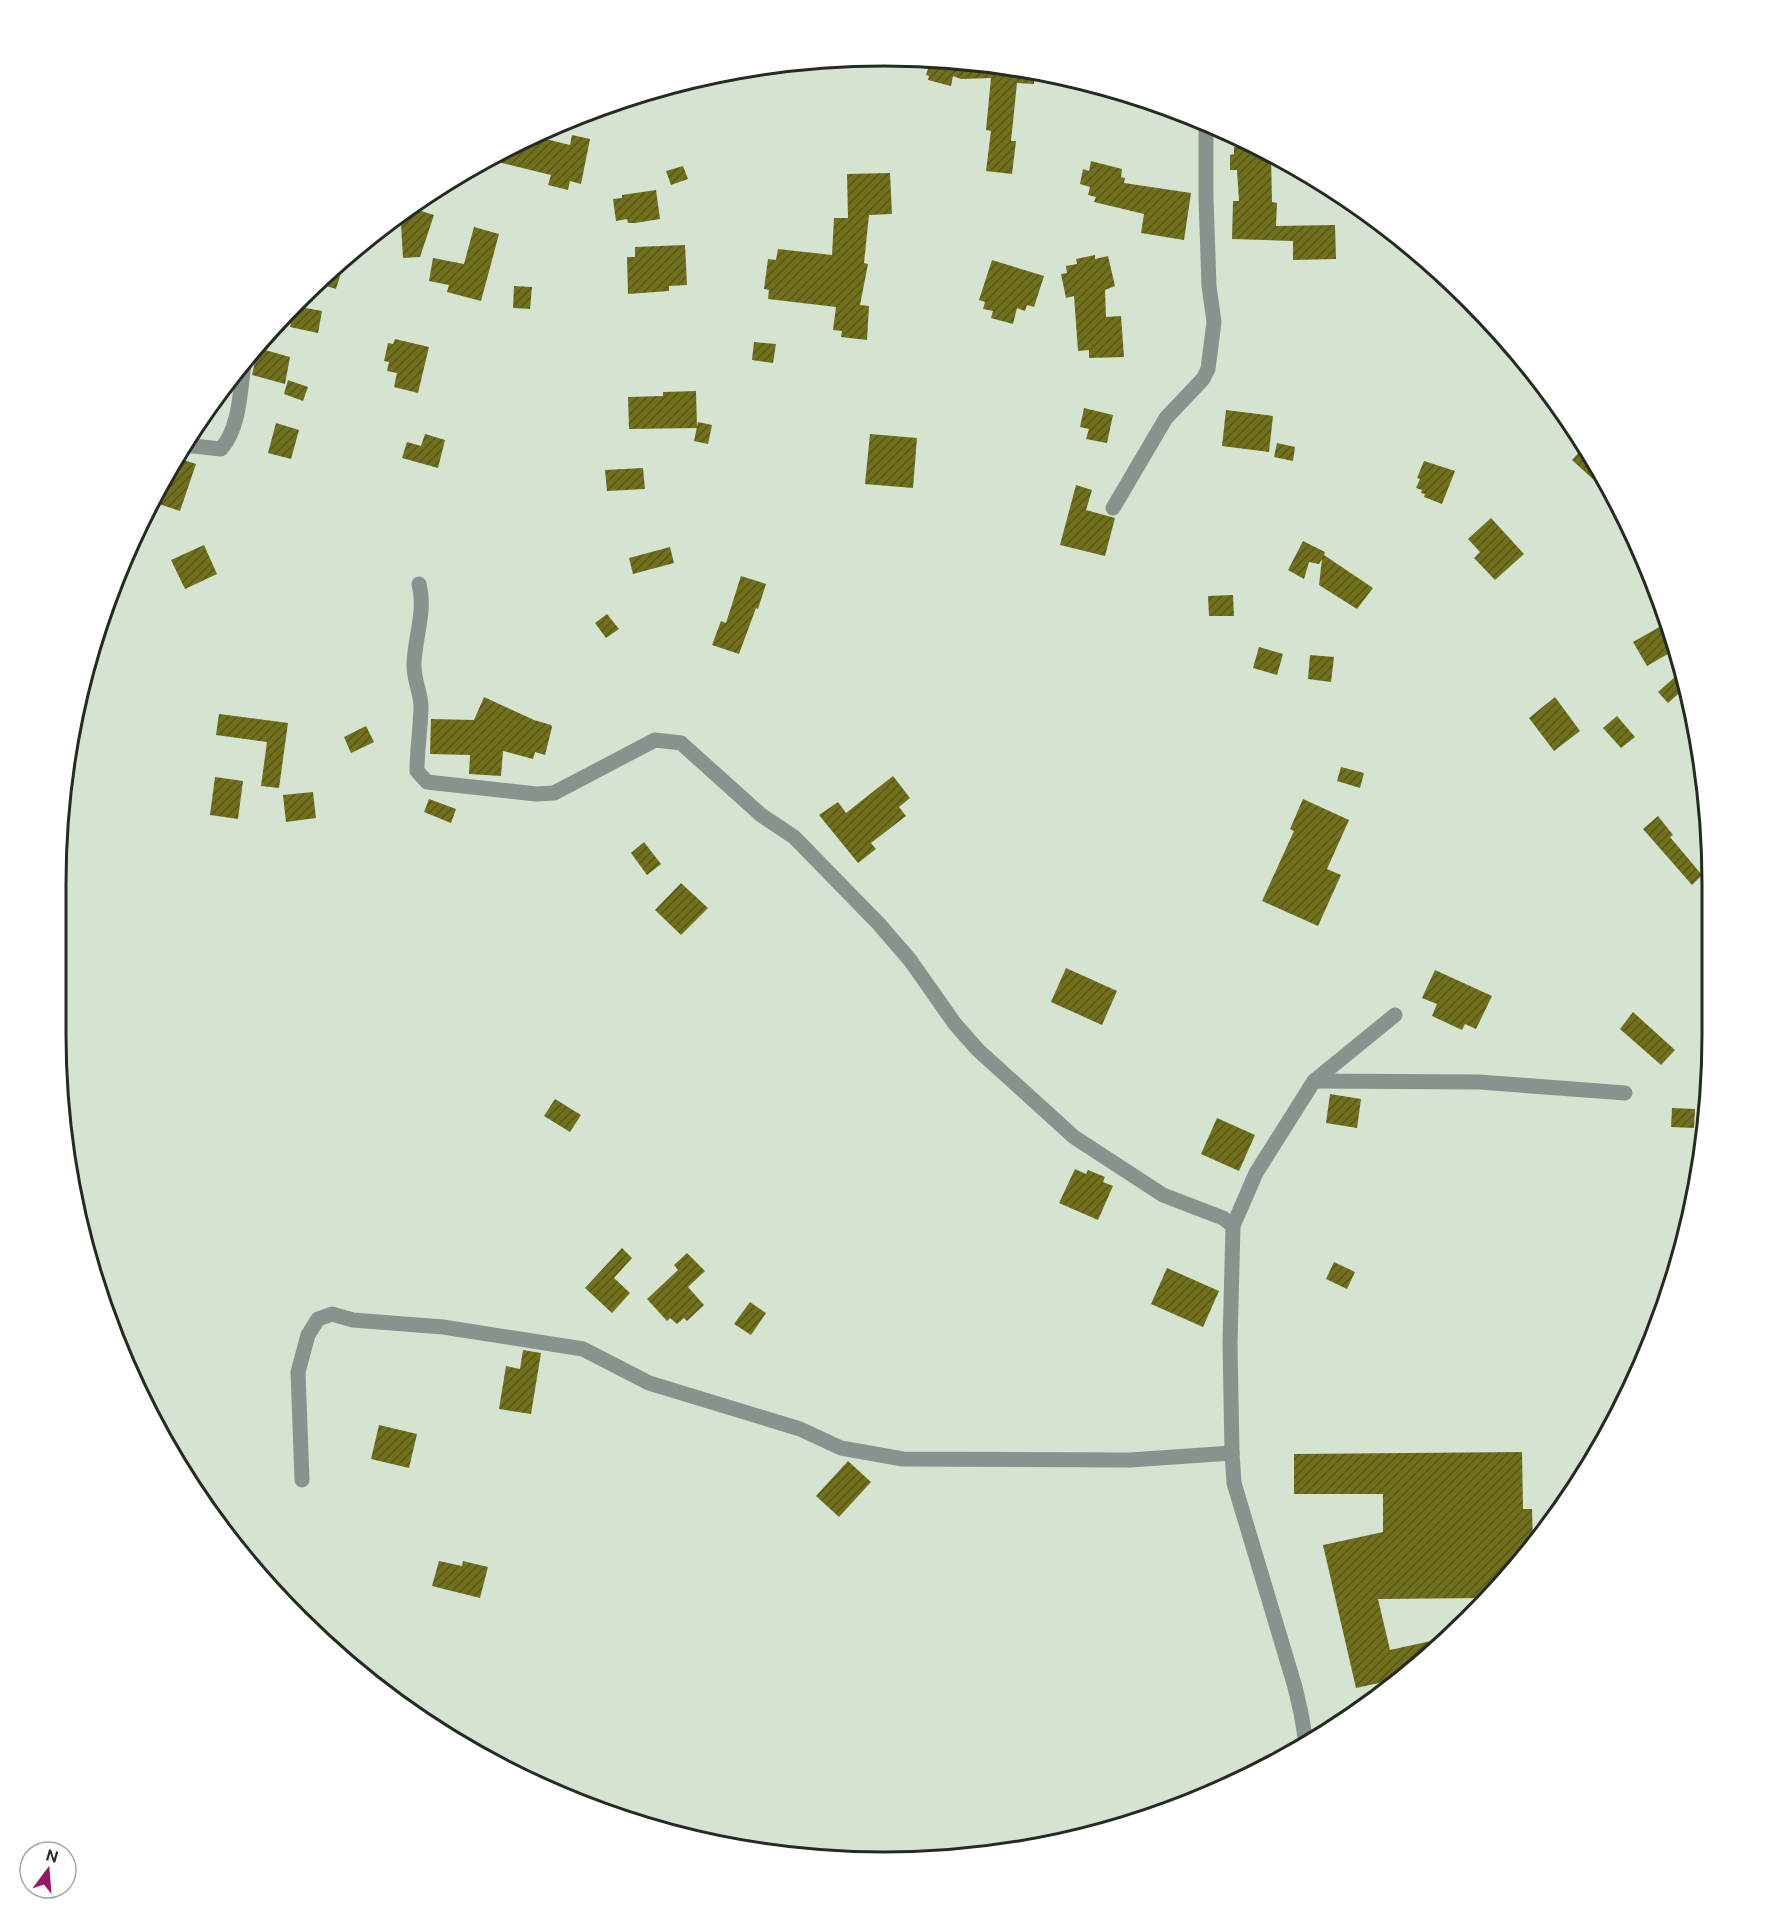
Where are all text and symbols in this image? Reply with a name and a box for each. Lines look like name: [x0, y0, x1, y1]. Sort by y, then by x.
north arrow: [18, 1840, 78, 1900]
text: N: [43, 1844, 61, 1868]

